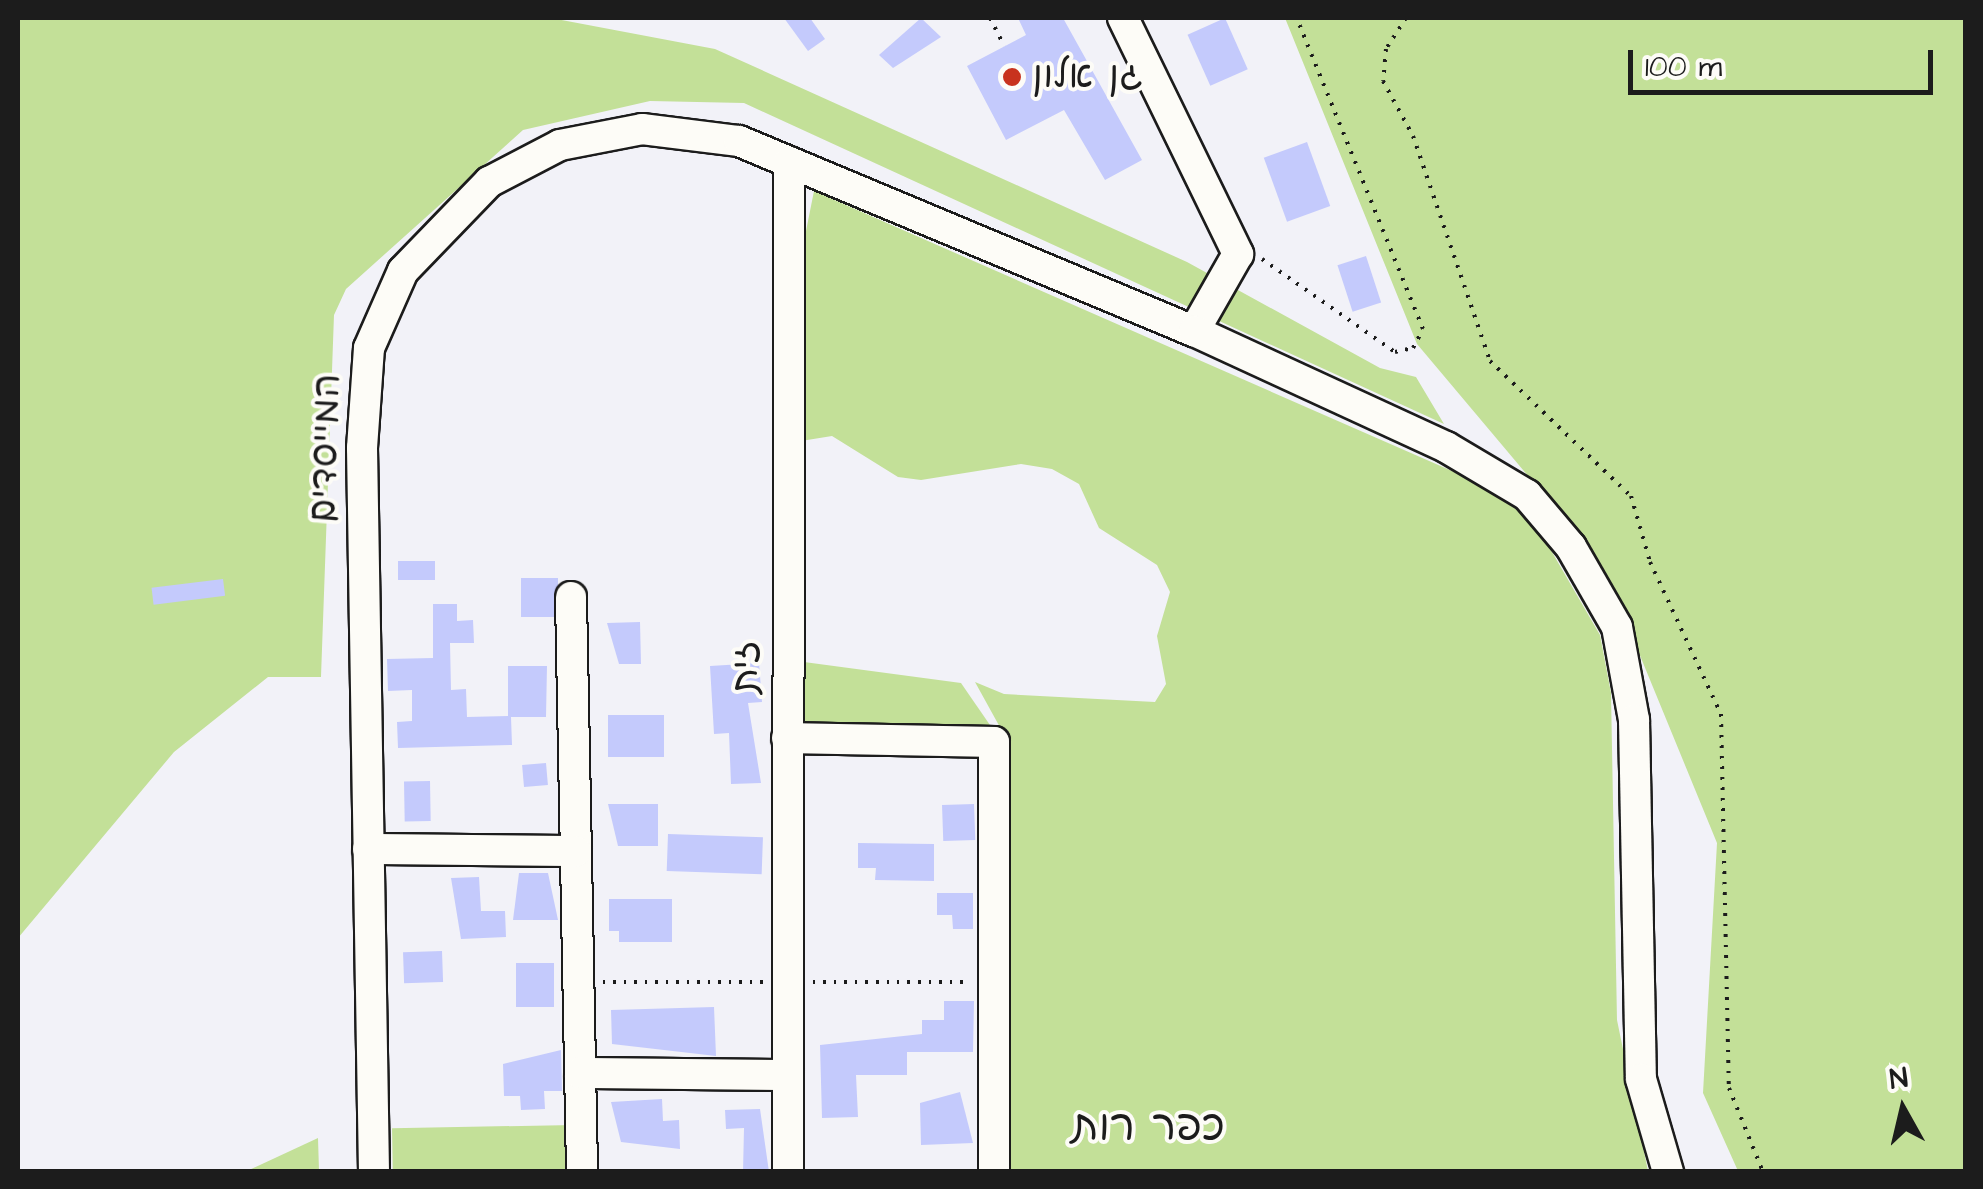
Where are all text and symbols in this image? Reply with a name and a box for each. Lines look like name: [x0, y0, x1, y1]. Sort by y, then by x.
scale bar: [1633, 30, 1938, 92]
text: 100 m: [1645, 46, 1722, 88]
place label: גן אלון: [1032, 54, 1143, 100]
marker: גן אלון: [1001, 66, 1023, 88]
street label: המייסדים: [301, 373, 351, 523]
street label: זית: [724, 641, 770, 693]
text: N: [1887, 1058, 1910, 1099]
north arrow: [1853, 1059, 1953, 1159]
district label: כפר רות: [1071, 1102, 1225, 1152]

